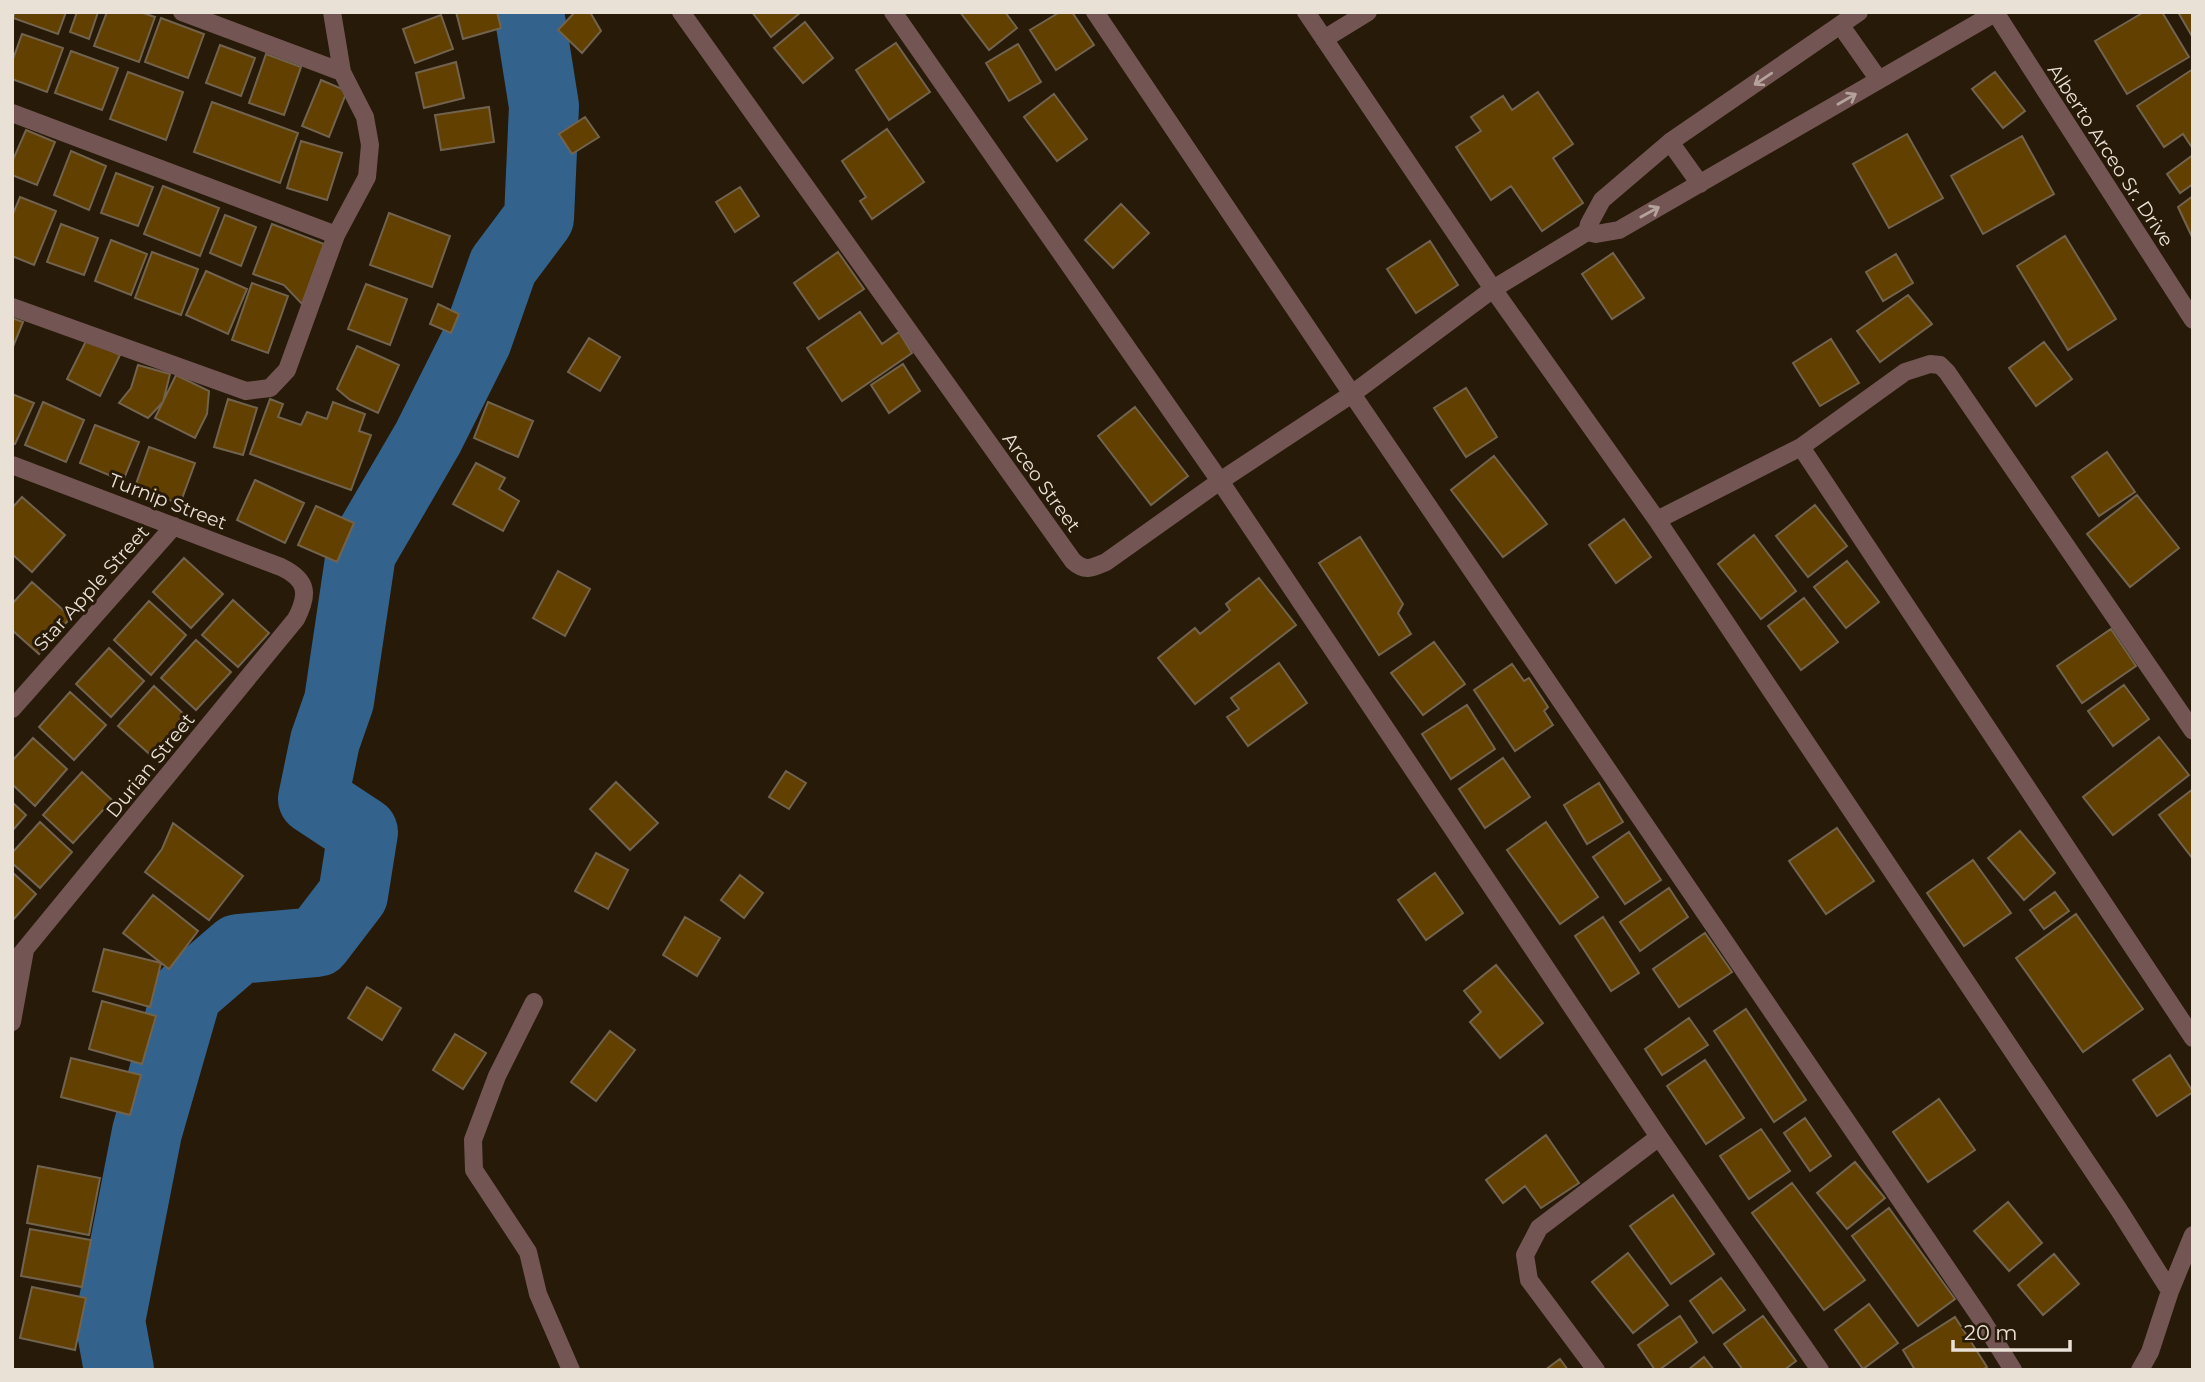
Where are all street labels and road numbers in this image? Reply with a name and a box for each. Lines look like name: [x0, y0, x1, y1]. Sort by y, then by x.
street label: Alberto Arceo Sr. Drive: [2043, 60, 2178, 251]
street label: Arceo Street: [998, 428, 1086, 537]
street label: Turnip Street: [106, 468, 230, 535]
street label: Star Apple Street: [29, 521, 154, 656]
street label: Durian Street: [101, 708, 200, 822]

